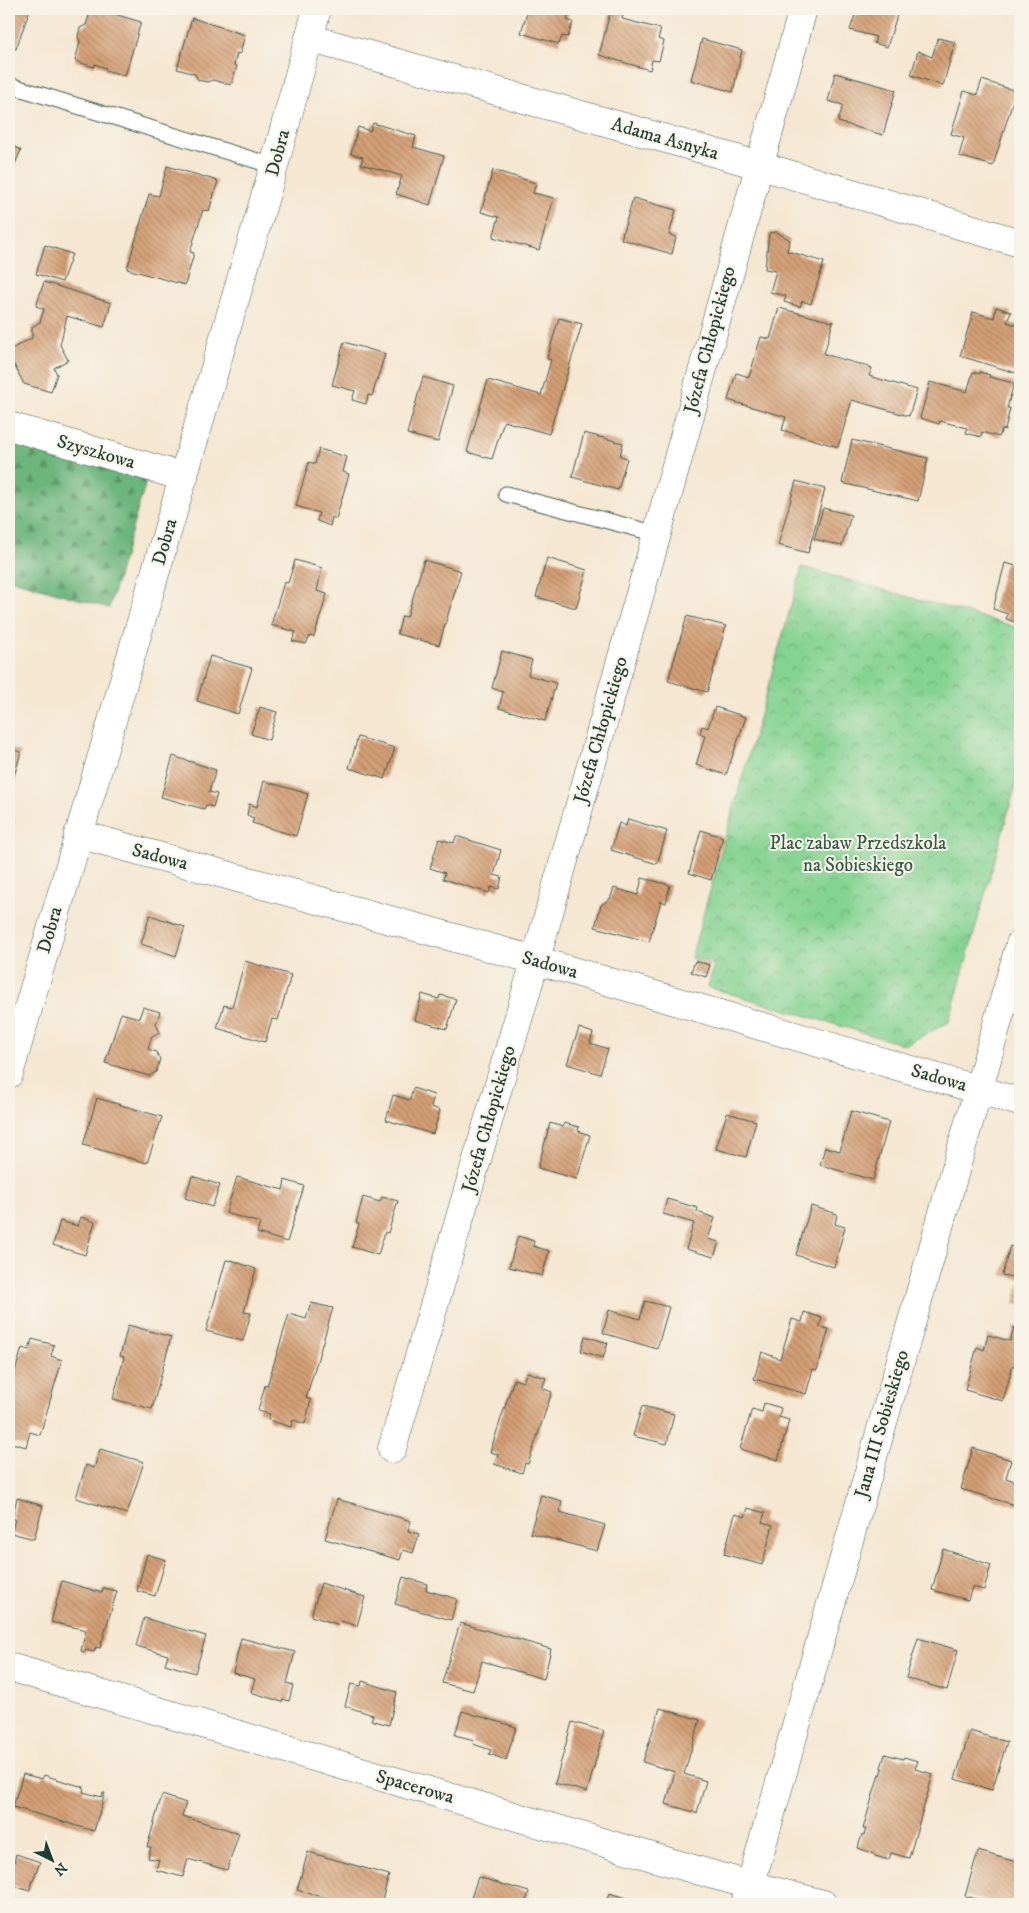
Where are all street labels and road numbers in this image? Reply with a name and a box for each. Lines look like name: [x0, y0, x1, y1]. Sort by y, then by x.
street label: Adama Asnyka: [609, 113, 721, 165]
street label: Dobra: [261, 127, 295, 179]
street label: Józefa Chłopickiego: [679, 264, 741, 418]
street label: Szyszkowa: [54, 430, 138, 474]
street label: Dobra: [147, 516, 183, 568]
street label: Józefa Chłopickiego: [569, 654, 633, 808]
street label: Sadowa: [130, 839, 190, 875]
street label: Dobra: [32, 904, 68, 956]
street label: Sadowa: [519, 946, 581, 984]
street label: Józefa Chłopickiego: [457, 1043, 521, 1197]
street label: Sadowa: [908, 1059, 970, 1097]
street label: Jana III Sobieskiego: [849, 1347, 914, 1503]
street label: Spacerowa: [373, 1765, 457, 1809]

